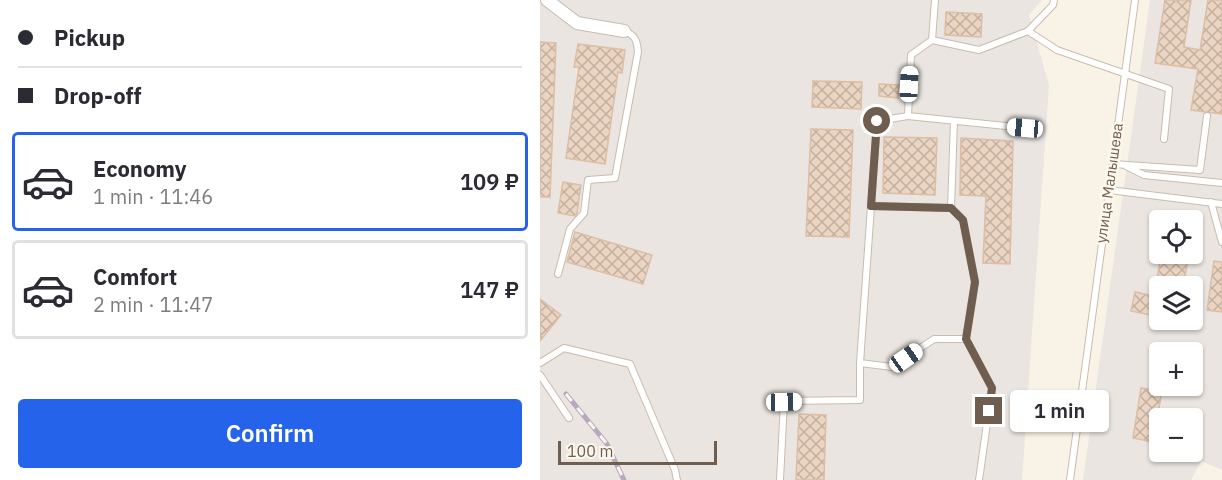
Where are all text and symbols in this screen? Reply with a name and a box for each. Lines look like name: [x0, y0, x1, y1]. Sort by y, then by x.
text: Pickup: [54, 23, 125, 52]
car: [899, 66, 919, 102]
text: Drop-off: [54, 81, 141, 110]
route start: [863, 107, 890, 134]
car: [1006, 117, 1044, 139]
street label: улица Малышева: [1091, 122, 1127, 244]
text: Economy: [93, 154, 187, 183]
icon: car: [21, 155, 75, 209]
text: 109 ₽: [460, 167, 519, 196]
text: 1 min · 11:46: [93, 183, 213, 210]
map controls: [1149, 210, 1203, 462]
button: locate: [1149, 210, 1203, 264]
text: Comfort: [93, 262, 177, 291]
icon: car: [21, 263, 75, 317]
text: 147 ₽: [460, 275, 519, 304]
button: layers: [1149, 276, 1203, 330]
text: 2 min · 11:47: [93, 291, 213, 318]
car: [886, 340, 926, 376]
button: +: [1149, 342, 1203, 396]
callout: 1 min: [1010, 390, 1109, 432]
car: [766, 393, 802, 411]
route end: [975, 397, 1002, 424]
text: 1 min: [1034, 397, 1085, 424]
button: Confirm: [18, 399, 522, 468]
button: −: [1149, 408, 1203, 462]
scale bar: [558, 438, 717, 466]
text: 100 m: [567, 441, 614, 461]

